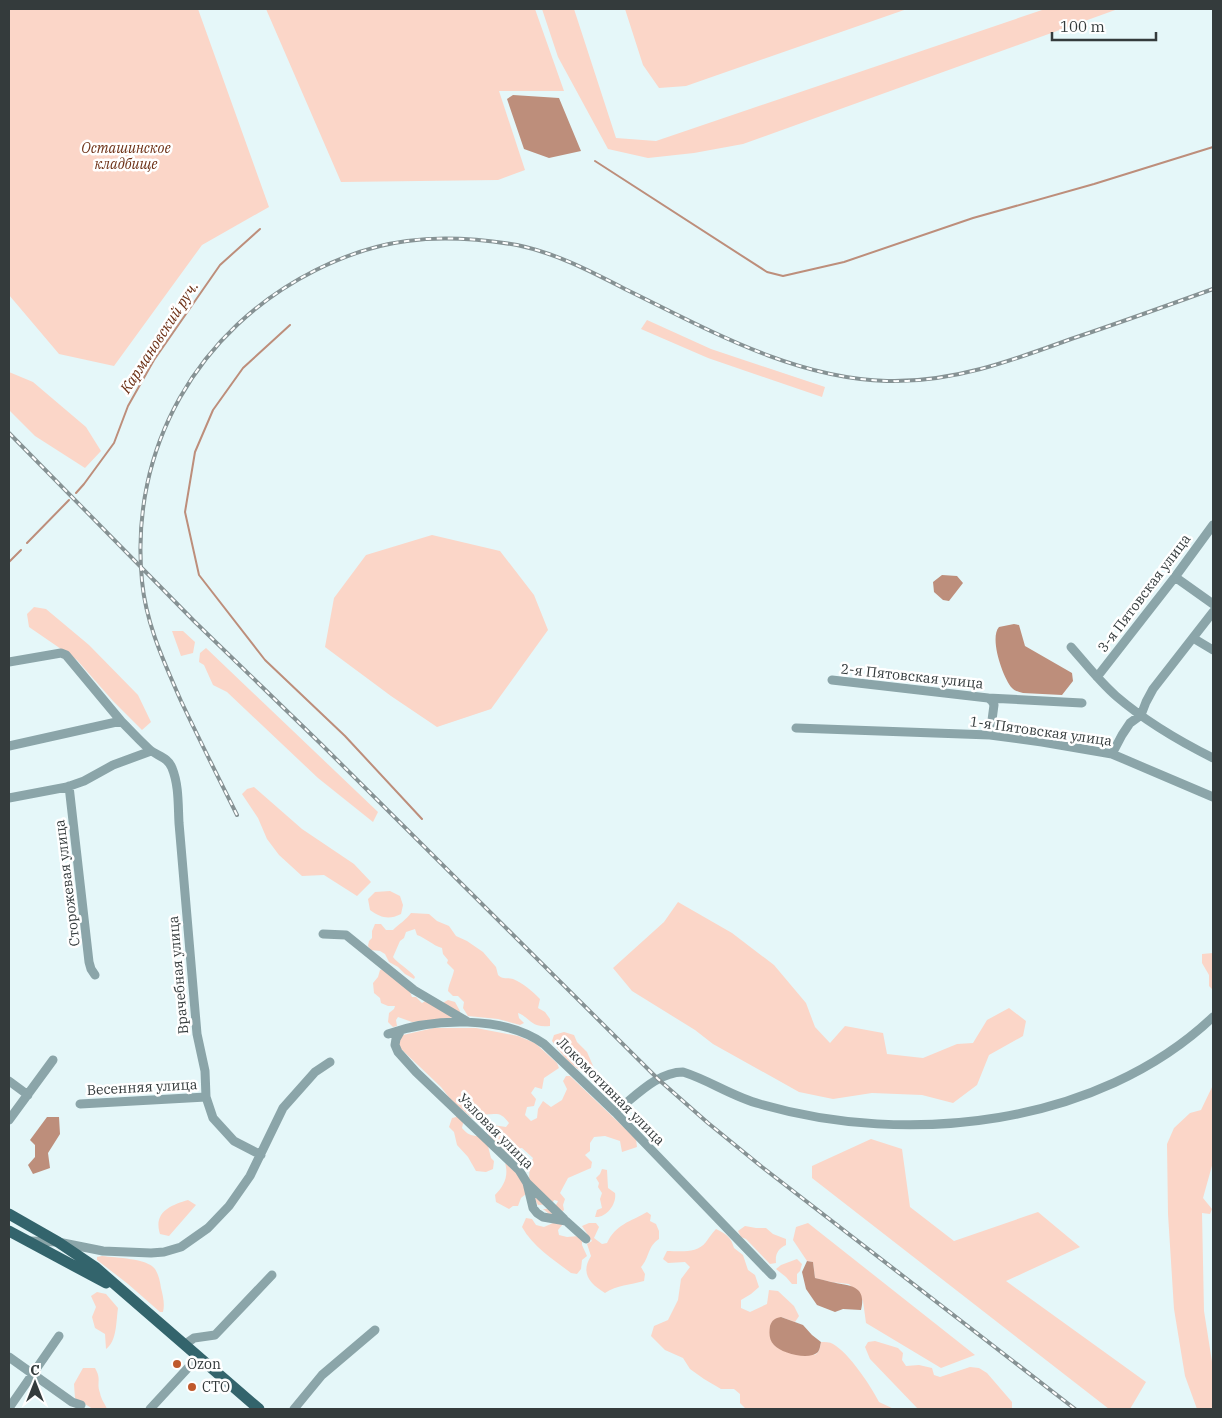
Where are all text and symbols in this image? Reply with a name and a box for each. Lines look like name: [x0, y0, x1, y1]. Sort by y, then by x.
scale bar: [1052, 10, 1156, 42]
text: 100 m: [1060, 17, 1105, 36]
park label: Осташинское кладбище: [81, 139, 171, 173]
water label: Кармановский руч.: [115, 277, 202, 397]
street label: 3-я Пятовская улица: [1094, 530, 1195, 656]
street label: 2-я Пятовская улица: [840, 660, 985, 692]
street label: 1-я Пятовская улица: [969, 712, 1114, 750]
street label: Сторожевая улица: [50, 818, 84, 947]
street label: Врачебная улица: [164, 915, 192, 1035]
street label: Локомотивная улица: [553, 1033, 669, 1149]
street label: Весенняя улица: [86, 1075, 198, 1099]
street label: Узловая улица: [454, 1089, 538, 1173]
place label: Ozon: [187, 1355, 221, 1373]
north arrow: [10, 1358, 60, 1408]
marker: Ozon: [171, 1358, 183, 1370]
text: С: [30, 1361, 40, 1379]
place label: СТО: [202, 1378, 230, 1396]
marker: СТО: [186, 1381, 198, 1393]

